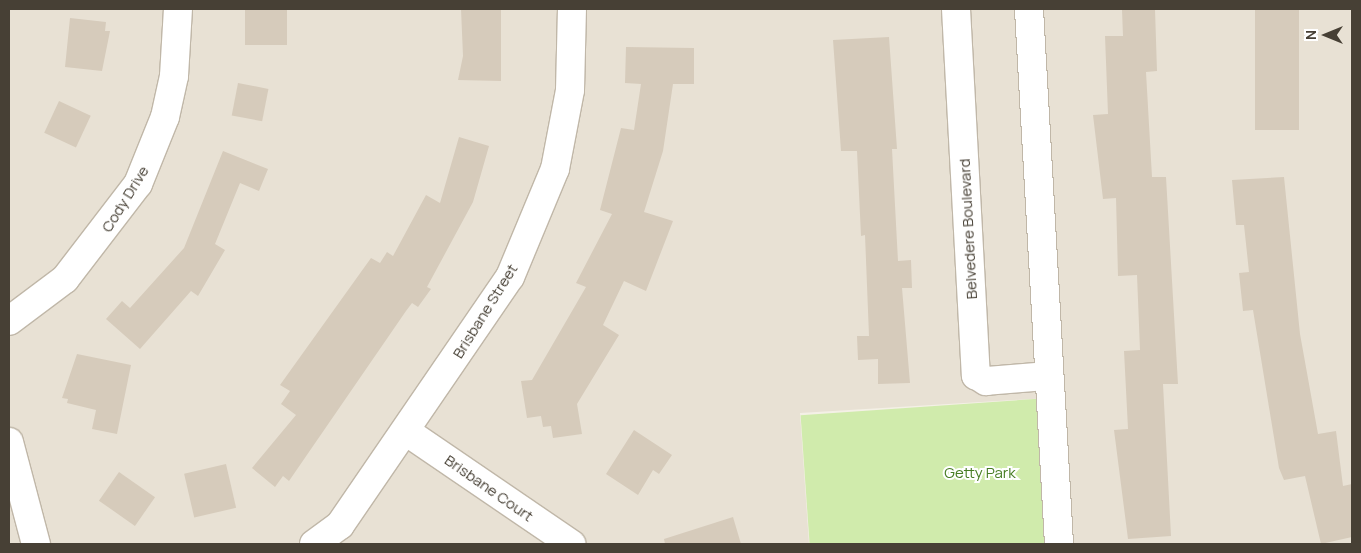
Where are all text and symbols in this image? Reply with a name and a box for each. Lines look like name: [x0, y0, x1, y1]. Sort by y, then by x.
north arrow: [1301, 10, 1351, 60]
text: N: [1301, 30, 1320, 40]
street label: Belvedere Boulevard: [955, 158, 981, 300]
street label: Cody Drive: [98, 163, 152, 235]
street label: Brisbane Street: [449, 260, 521, 362]
street label: Brisbane Court: [441, 451, 537, 525]
park label: Getty Park: [944, 464, 1016, 482]

